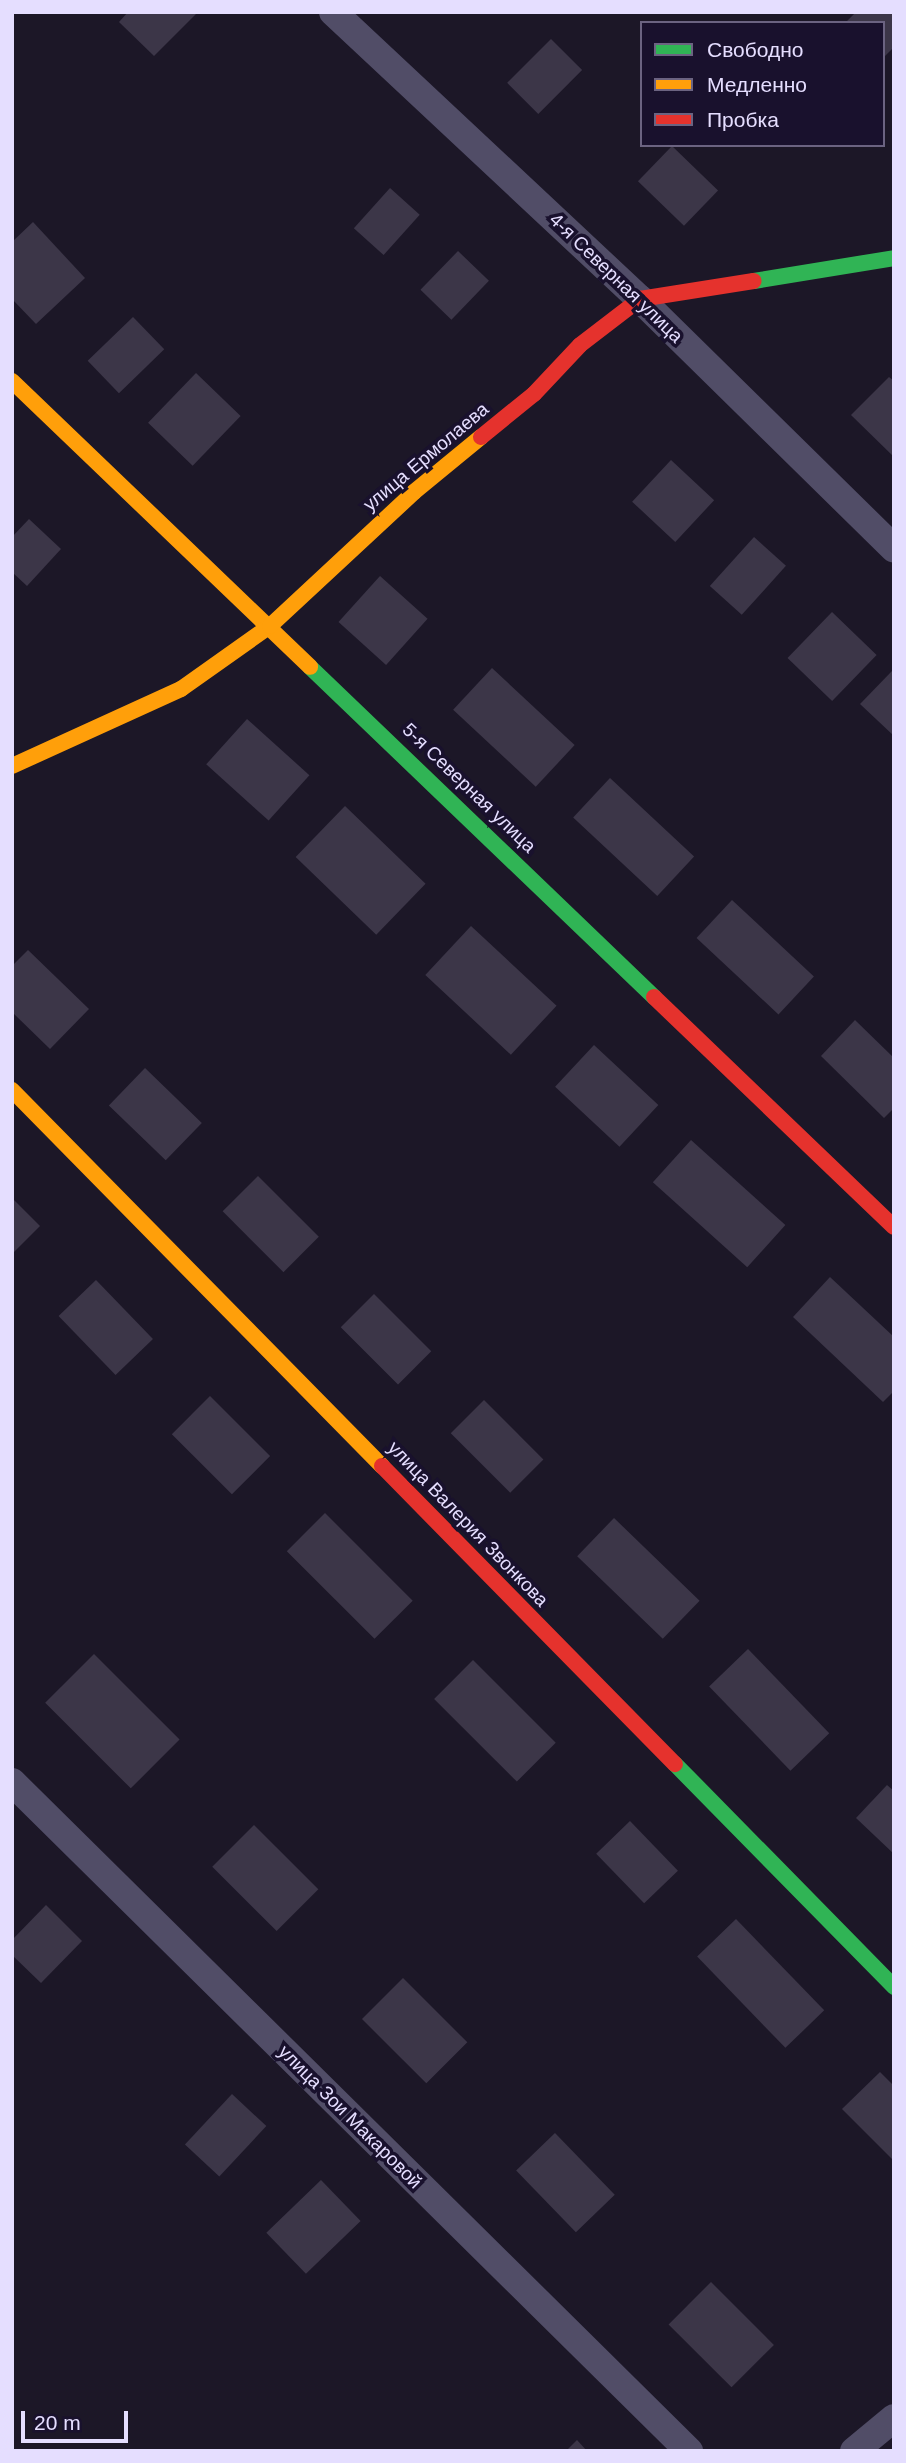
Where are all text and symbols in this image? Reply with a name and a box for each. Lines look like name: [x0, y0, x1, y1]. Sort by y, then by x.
legend: [640, 21, 885, 147]
text: Свободно: [707, 38, 804, 61]
text: Медленно: [707, 73, 807, 96]
text: Пробка: [707, 108, 779, 131]
street label: 4-я Северная улица: [545, 208, 687, 348]
street label: улица Ермолаева: [359, 398, 493, 516]
street label: 5-я Северная улица: [398, 718, 540, 858]
street label: улица Валерия Звонкова: [383, 1437, 553, 1611]
street label: улица Зои Макаровой: [274, 2041, 426, 2193]
scale bar: [24, 2396, 131, 2440]
text: 20 m: [34, 2411, 81, 2434]

